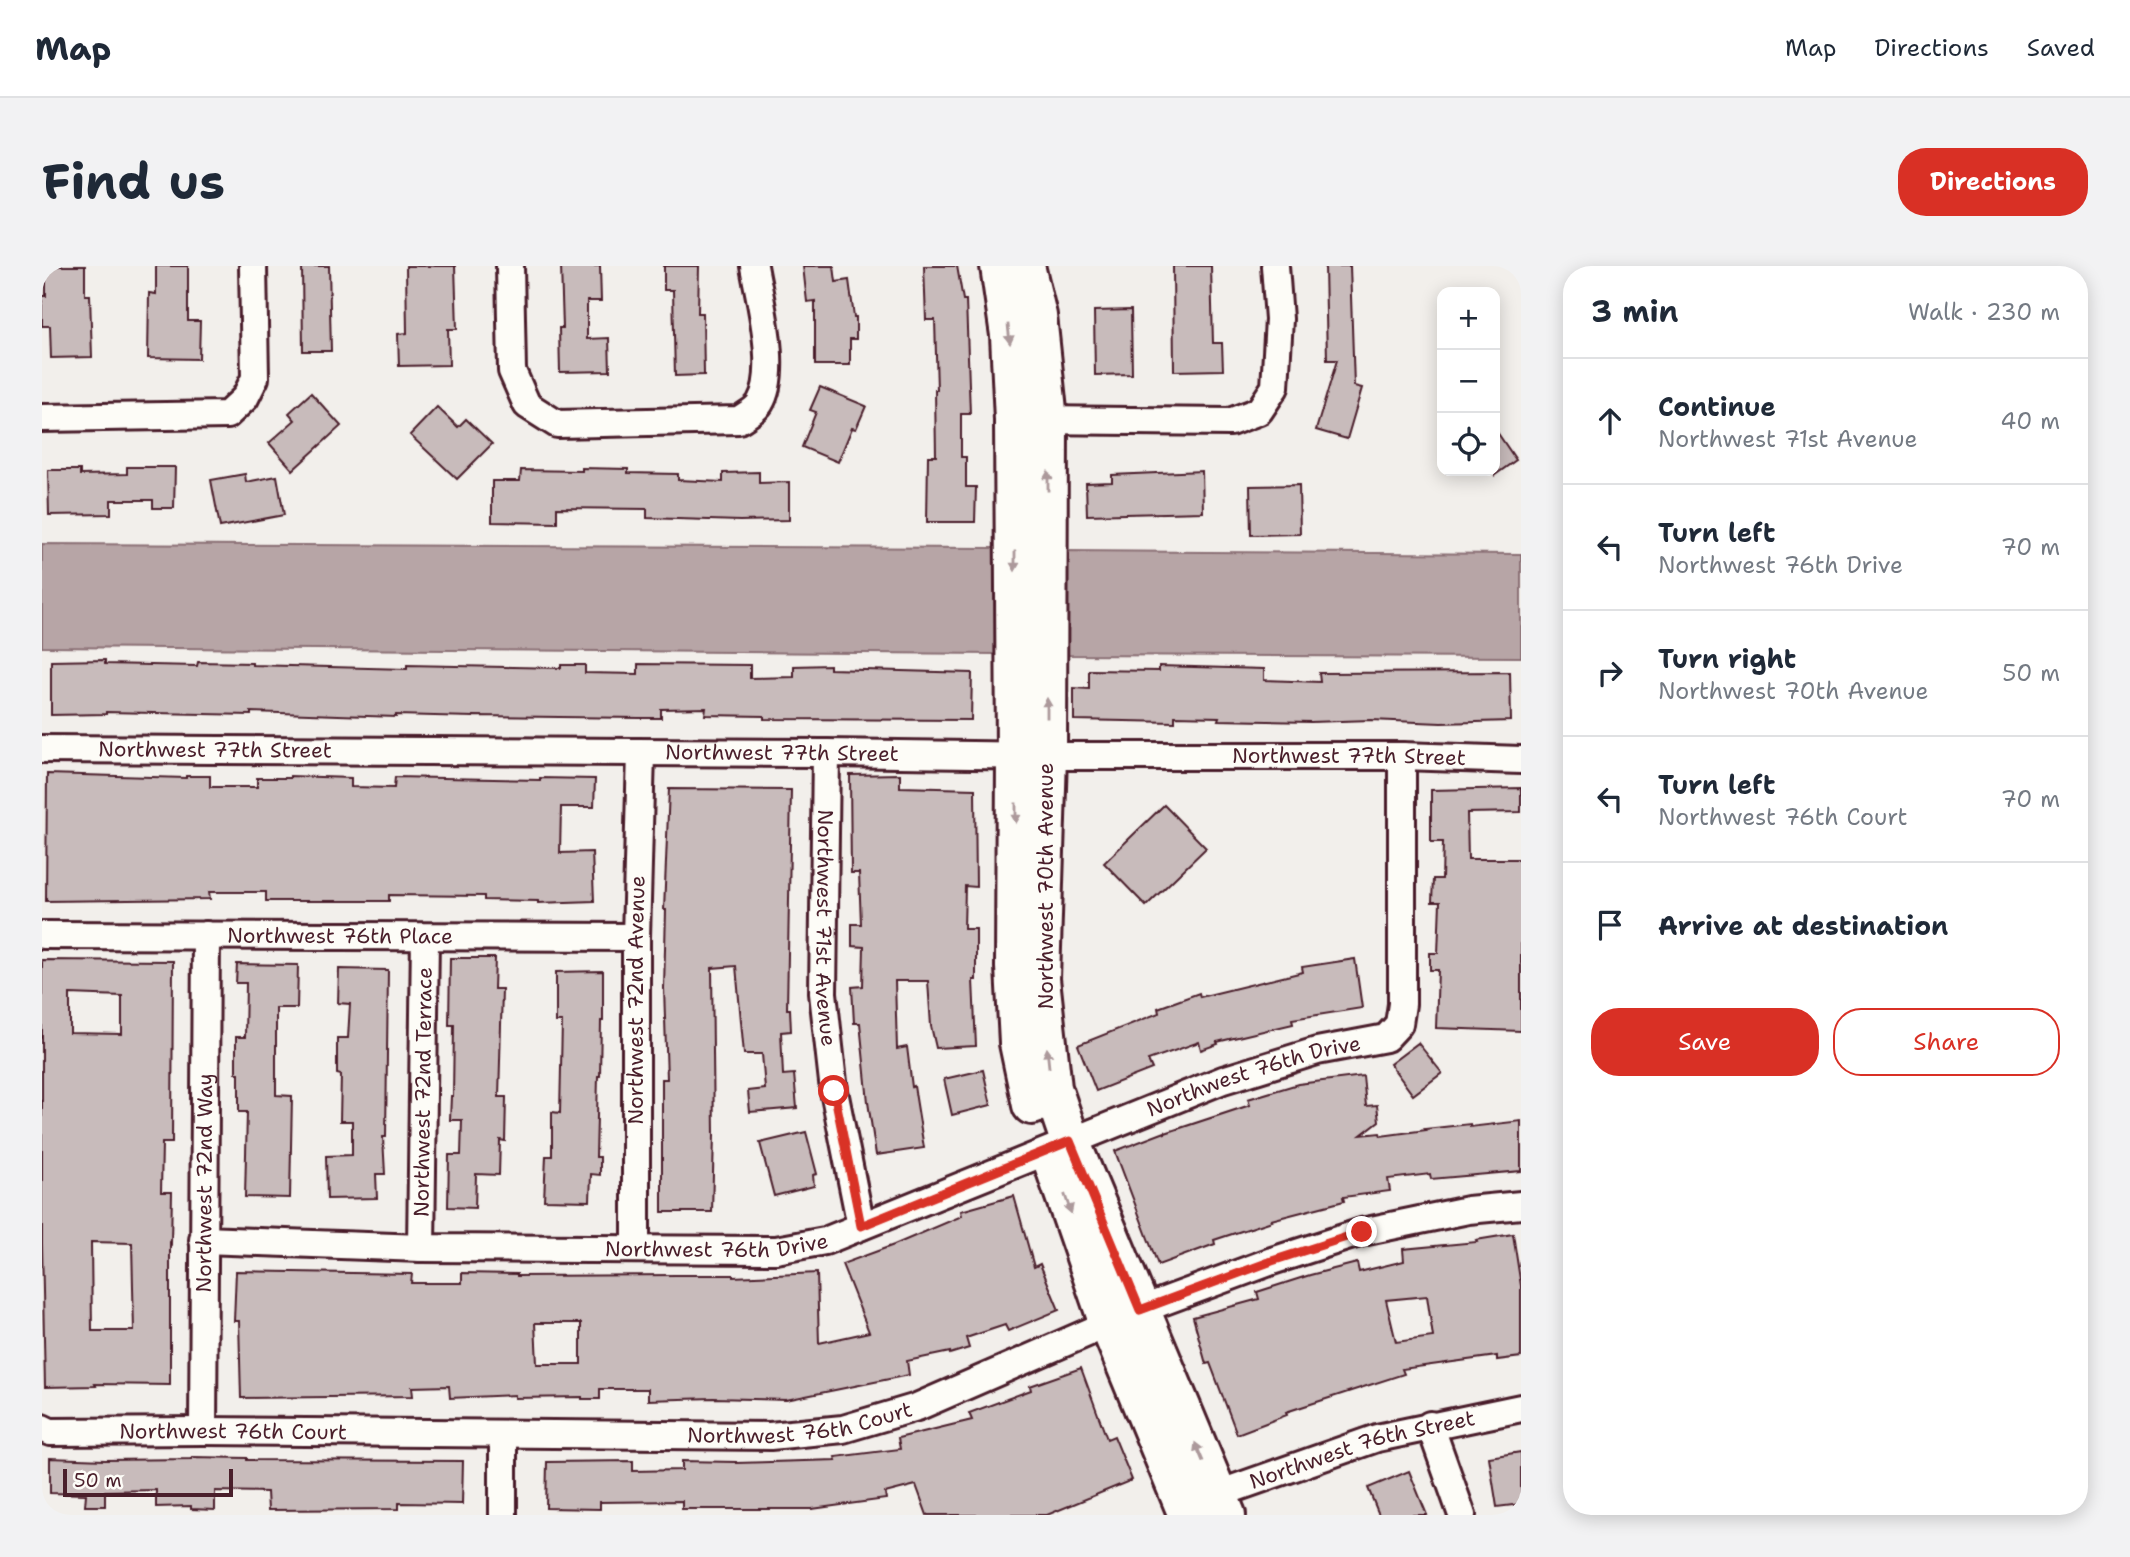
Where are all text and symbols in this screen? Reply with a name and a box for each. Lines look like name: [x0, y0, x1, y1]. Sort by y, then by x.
text: Map: [35, 26, 111, 71]
text: Map: [1785, 32, 1836, 64]
text: Directions: [1874, 32, 1989, 64]
text: Saved: [2027, 32, 2095, 64]
button: Directions: [1898, 148, 2088, 216]
text: Find us: [42, 149, 225, 215]
map controls: [1437, 287, 1500, 476]
button: +: [1437, 287, 1500, 350]
text: 3 min: [1591, 291, 1678, 332]
text: Walk · 230 m: [1908, 297, 2060, 327]
one-way arrow: [1004, 323, 1015, 345]
button: −: [1437, 350, 1500, 413]
text: Continue: [1658, 389, 1776, 424]
icon: ahead: [1591, 402, 1629, 440]
text: 40 m: [2000, 406, 2060, 436]
button: locate: [1437, 413, 1500, 476]
text: Northwest 71st Avenue: [1658, 424, 1917, 454]
one-way arrow: [1042, 469, 1054, 491]
text: Turn left: [1658, 515, 1775, 550]
icon: left: [1591, 528, 1629, 566]
text: 70 m: [2001, 532, 2060, 562]
one-way arrow: [1009, 550, 1021, 572]
text: Northwest 76th Drive: [1658, 550, 1903, 580]
text: Turn right: [1658, 641, 1796, 676]
icon: right: [1591, 654, 1629, 692]
text: 50 m: [2002, 658, 2060, 688]
text: Northwest 70th Avenue: [1658, 676, 1929, 706]
one-way arrow: [1041, 697, 1053, 719]
street label: Northwest 77th Street: [98, 735, 332, 764]
street label: Northwest 77th Street: [665, 738, 899, 768]
street label: Northwest 77th Street: [1232, 742, 1466, 772]
street label: Northwest 70th Avenue: [1032, 763, 1060, 1009]
text: Turn left: [1658, 767, 1775, 802]
icon: left: [1591, 780, 1629, 818]
text: 70 m: [2001, 784, 2060, 814]
one-way arrow: [1010, 802, 1022, 824]
text: Northwest 76th Court: [1658, 802, 1907, 832]
street label: Northwest 71st Avenue: [809, 809, 843, 1048]
street label: Northwest 72nd Avenue: [622, 875, 652, 1125]
icon: arrive: [1591, 906, 1629, 944]
text: Arrive at destination: [1658, 908, 1948, 943]
street label: Northwest 76th Place: [227, 922, 453, 950]
street label: Northwest 72nd Terrace: [407, 967, 439, 1217]
button: Save: [1591, 1008, 1819, 1076]
button: Share: [1833, 1008, 2060, 1076]
street label: Northwest 76th Drive: [1142, 1029, 1363, 1123]
one-way arrow: [1043, 1046, 1054, 1068]
street label: Northwest 72nd Way: [190, 1073, 219, 1293]
route start: [818, 1075, 849, 1106]
one-way arrow: [1063, 1194, 1074, 1215]
route end: [1346, 1216, 1377, 1247]
street label: Northwest 76th Drive: [605, 1227, 830, 1264]
street label: Northwest 76th Court: [687, 1395, 916, 1450]
street label: Northwest 76th Street: [1246, 1404, 1477, 1496]
street label: Northwest 76th Court: [119, 1417, 347, 1446]
one-way arrow: [1194, 1441, 1205, 1462]
scale bar: [63, 1466, 233, 1498]
text: 50 m: [74, 1468, 122, 1493]

